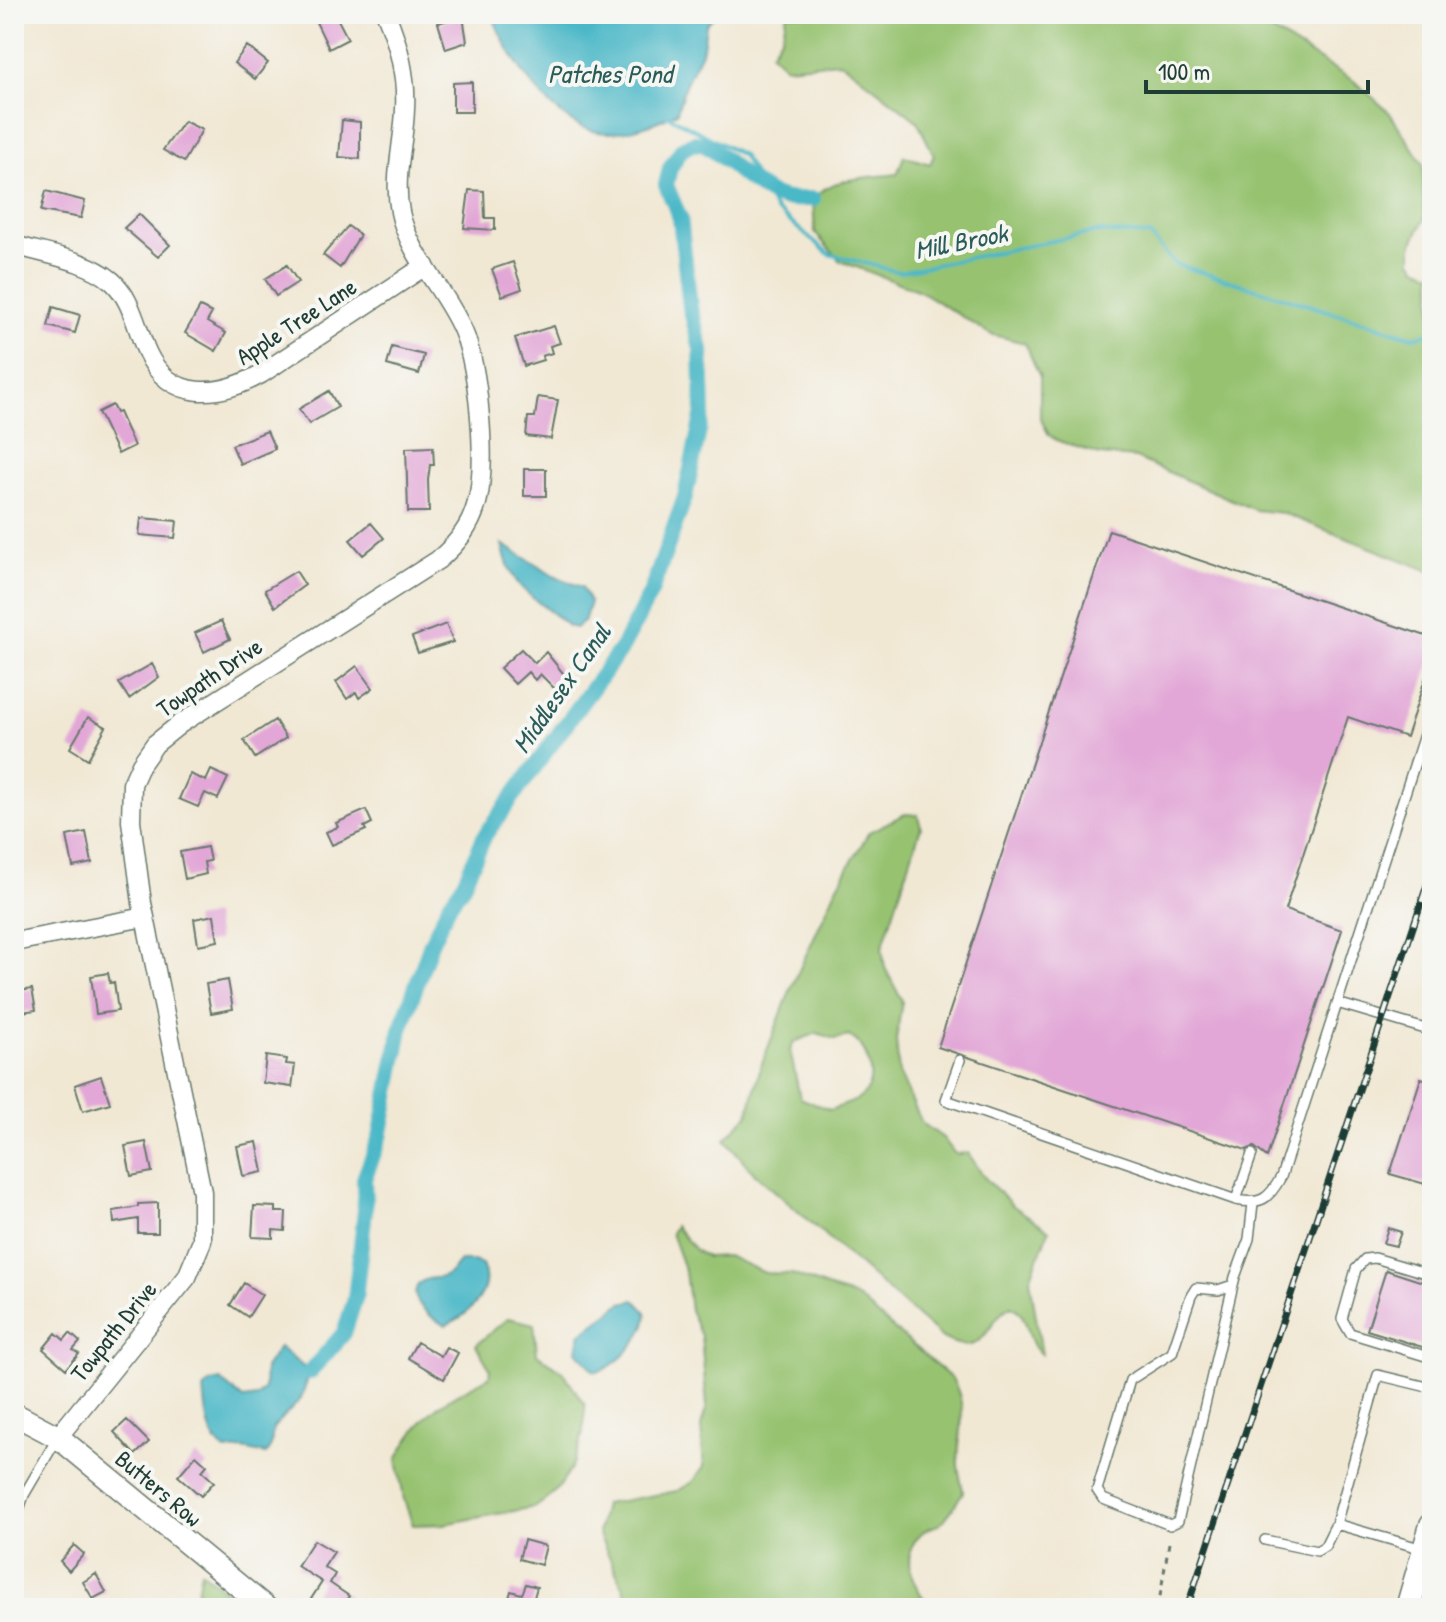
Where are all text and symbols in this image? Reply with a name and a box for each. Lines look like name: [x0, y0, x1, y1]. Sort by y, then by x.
scale bar: [1146, 44, 1368, 94]
text: 100 m: [1158, 55, 1210, 87]
water label: Patches Pond: [548, 56, 676, 91]
water label: Mill Brook: [912, 214, 1012, 267]
street label: Apple Tree Lane: [230, 270, 363, 372]
water label: Middlesex Canal: [504, 616, 619, 760]
street label: Towpath Drive: [150, 630, 268, 724]
street label: Towpath Drive: [63, 1274, 164, 1388]
street label: Butters Row: [109, 1442, 209, 1534]

